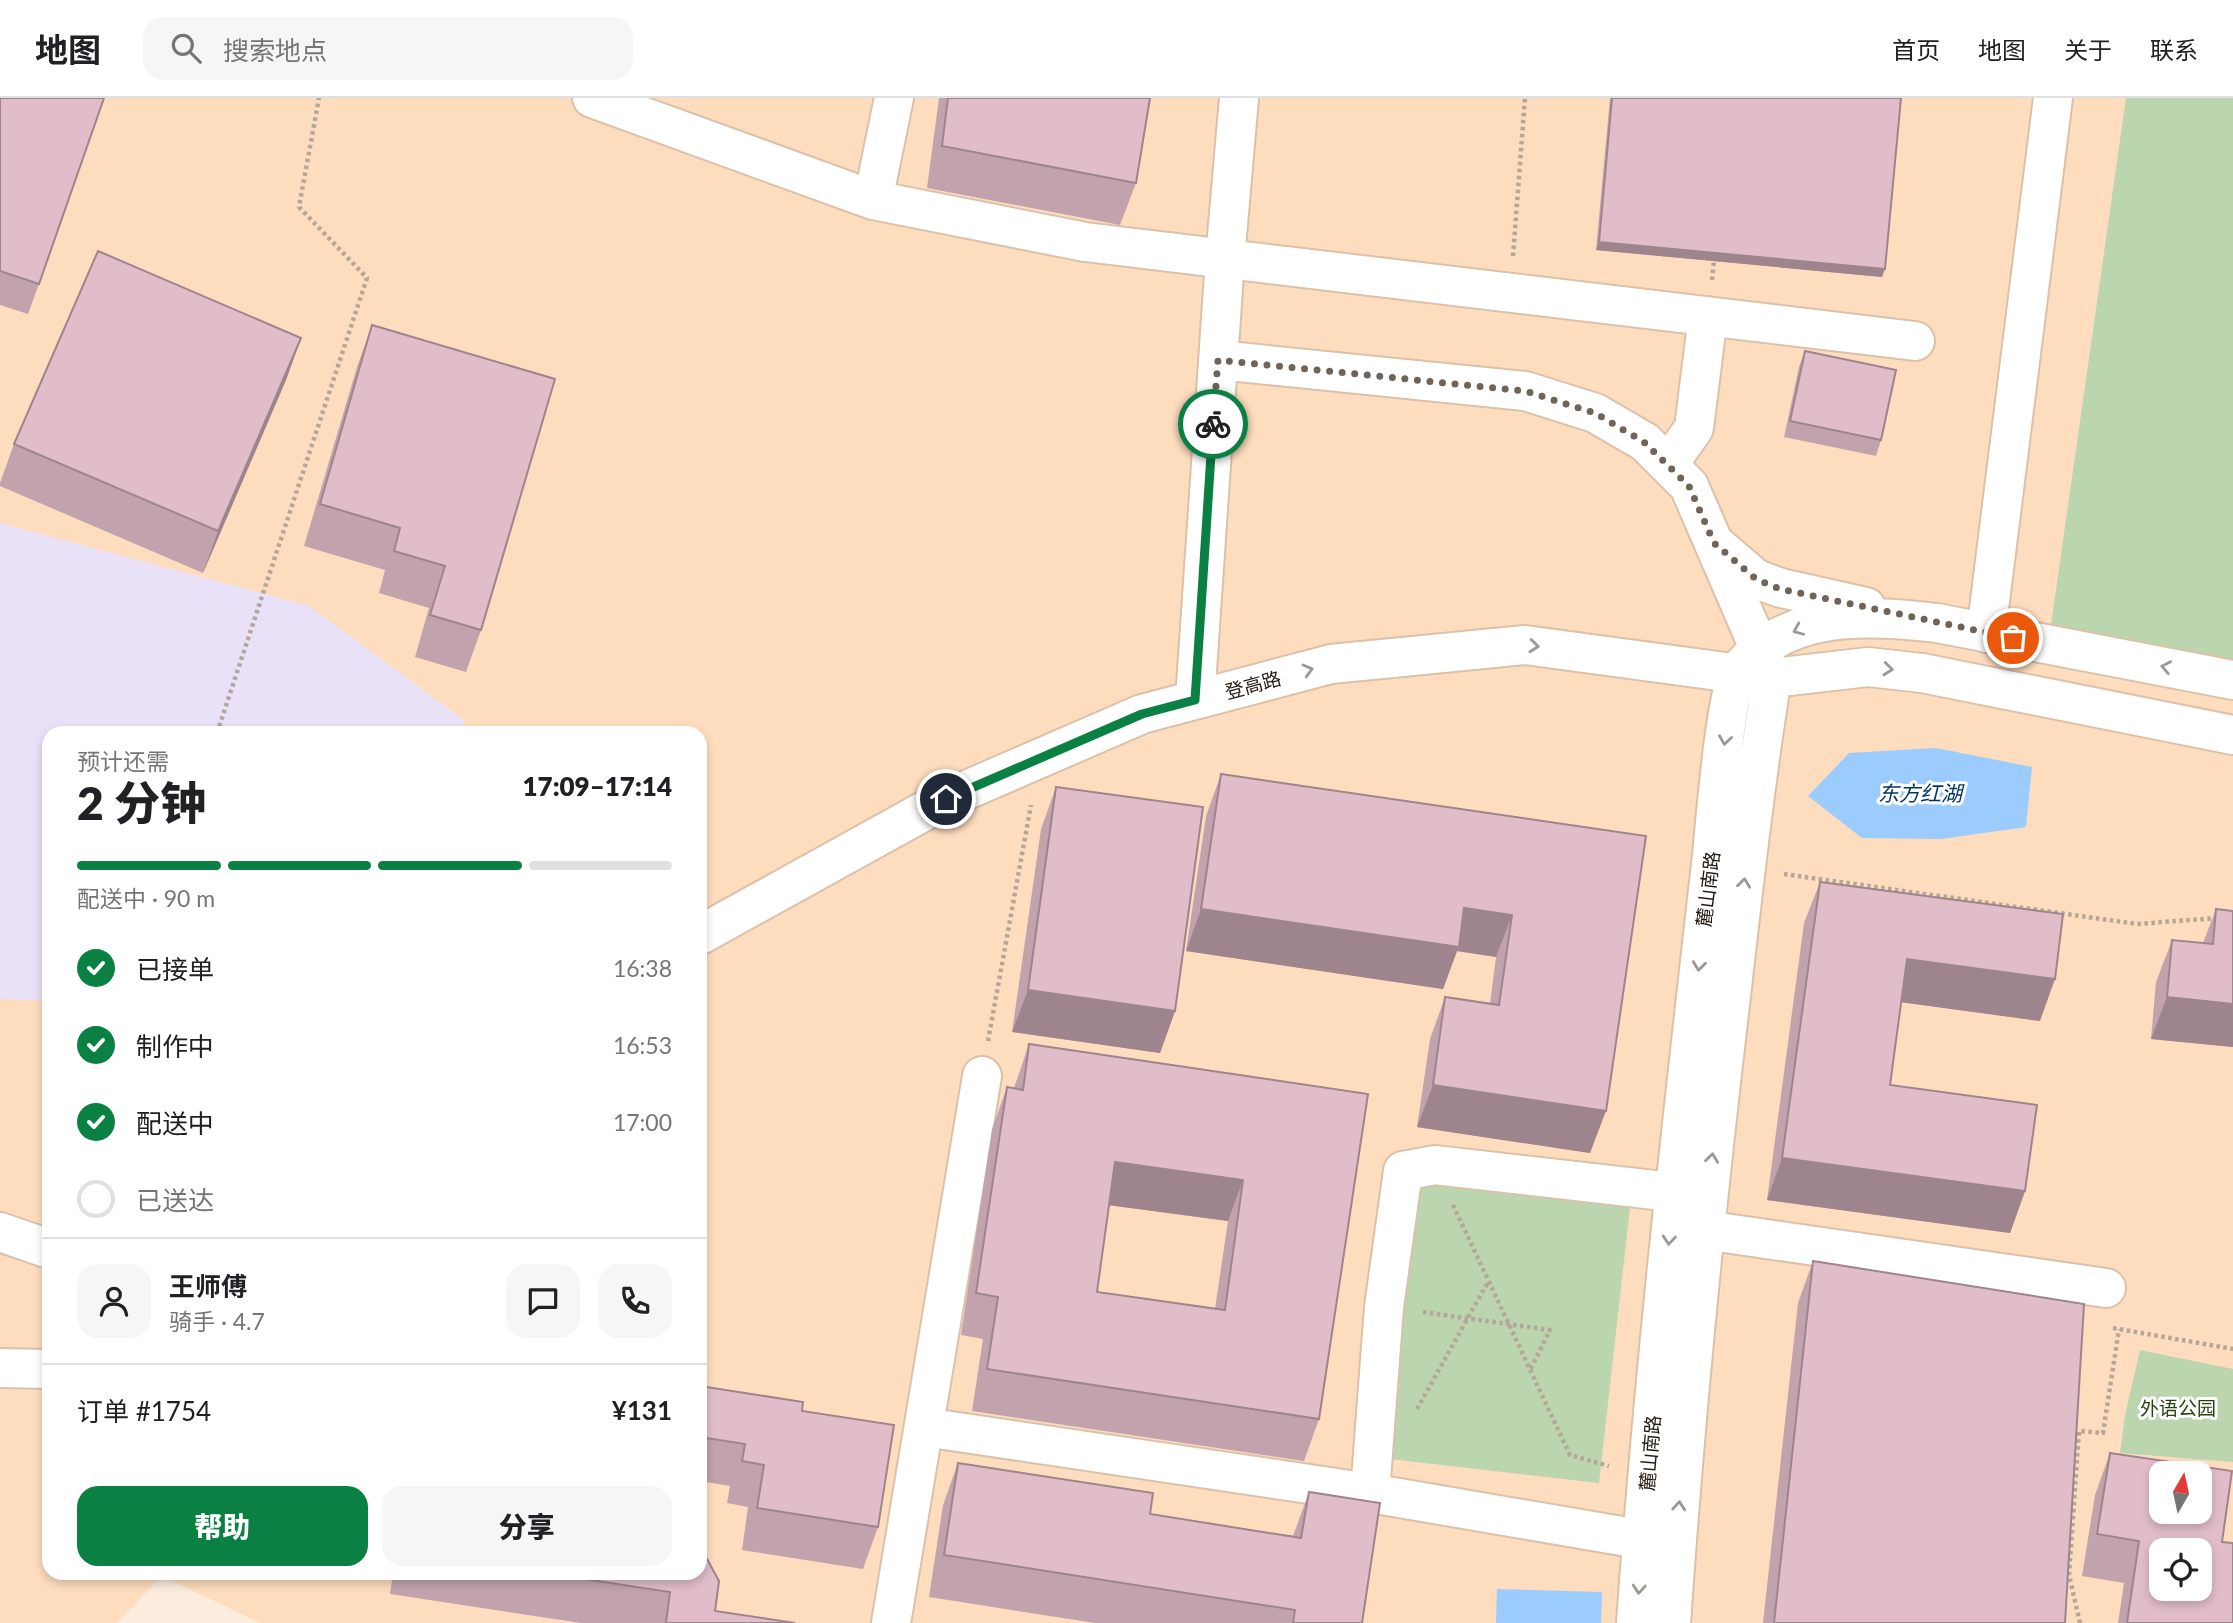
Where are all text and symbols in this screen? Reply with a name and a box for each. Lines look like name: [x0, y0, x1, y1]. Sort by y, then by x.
search box: [143, 17, 633, 80]
text: 地图: [35, 29, 101, 69]
icon: search: [167, 29, 205, 67]
text: 搜索地点: [223, 34, 327, 66]
text: 首页: [1892, 35, 1940, 64]
text: 地图: [1978, 35, 2026, 64]
text: 关于: [2064, 35, 2112, 64]
text: 联系: [2150, 35, 2198, 64]
courier: [1178, 389, 1248, 459]
icon: bike: [1194, 405, 1232, 443]
pin: [1983, 608, 2043, 668]
icon: bag: [1994, 619, 2032, 657]
one-way arrow: [1792, 622, 1805, 636]
one-way arrow: [1529, 638, 1540, 653]
one-way arrow: [2160, 660, 2172, 675]
one-way arrow: [1882, 662, 1894, 677]
one-way arrow: [1302, 664, 1314, 678]
street label: 登高路: [1222, 666, 1283, 703]
one-way arrow: [1718, 734, 1733, 745]
text: 预计还需: [77, 747, 169, 775]
pin: [916, 769, 976, 829]
text: 17:09–17:14: [522, 770, 672, 802]
text: 2 分钟: [77, 775, 206, 830]
icon: home: [927, 780, 965, 818]
water label: 东方红湖: [1878, 780, 1965, 805]
street label: 麓山南路: [1691, 850, 1724, 928]
one-way arrow: [1736, 877, 1751, 889]
text: 配送中 · 90 m: [77, 884, 215, 912]
icon: check: [77, 949, 115, 987]
text: 已接单: [136, 953, 214, 985]
text: 16:38: [613, 954, 672, 982]
one-way arrow: [1692, 960, 1707, 971]
icon: check: [77, 1026, 115, 1064]
text: 制作中: [136, 1030, 214, 1062]
text: 16:53: [613, 1031, 672, 1059]
icon: check: [77, 1103, 115, 1141]
text: 配送中: [136, 1107, 214, 1139]
text: 17:00: [613, 1108, 672, 1136]
one-way arrow: [1704, 1152, 1719, 1163]
text: 已送达: [136, 1184, 214, 1216]
one-way arrow: [1662, 1235, 1677, 1246]
button: person: [77, 1264, 151, 1338]
button: chat: [506, 1264, 580, 1338]
button: phone: [598, 1264, 672, 1338]
text: 王师傅: [169, 1270, 247, 1302]
text: 骑手 · 4.7: [169, 1307, 265, 1335]
text: ¥131: [612, 1394, 672, 1426]
text: 订单 #1754: [77, 1395, 211, 1427]
park label: 外语公园: [2140, 1396, 2216, 1419]
street label: 麓山南路: [1635, 1414, 1664, 1492]
north arrow: [2149, 1461, 2212, 1524]
map controls: [2149, 1461, 2212, 1601]
button: 帮助: [77, 1486, 368, 1566]
button: 分享: [382, 1486, 672, 1566]
one-way arrow: [1671, 1500, 1686, 1511]
button: locate: [2149, 1538, 2212, 1601]
one-way arrow: [1631, 1584, 1646, 1595]

